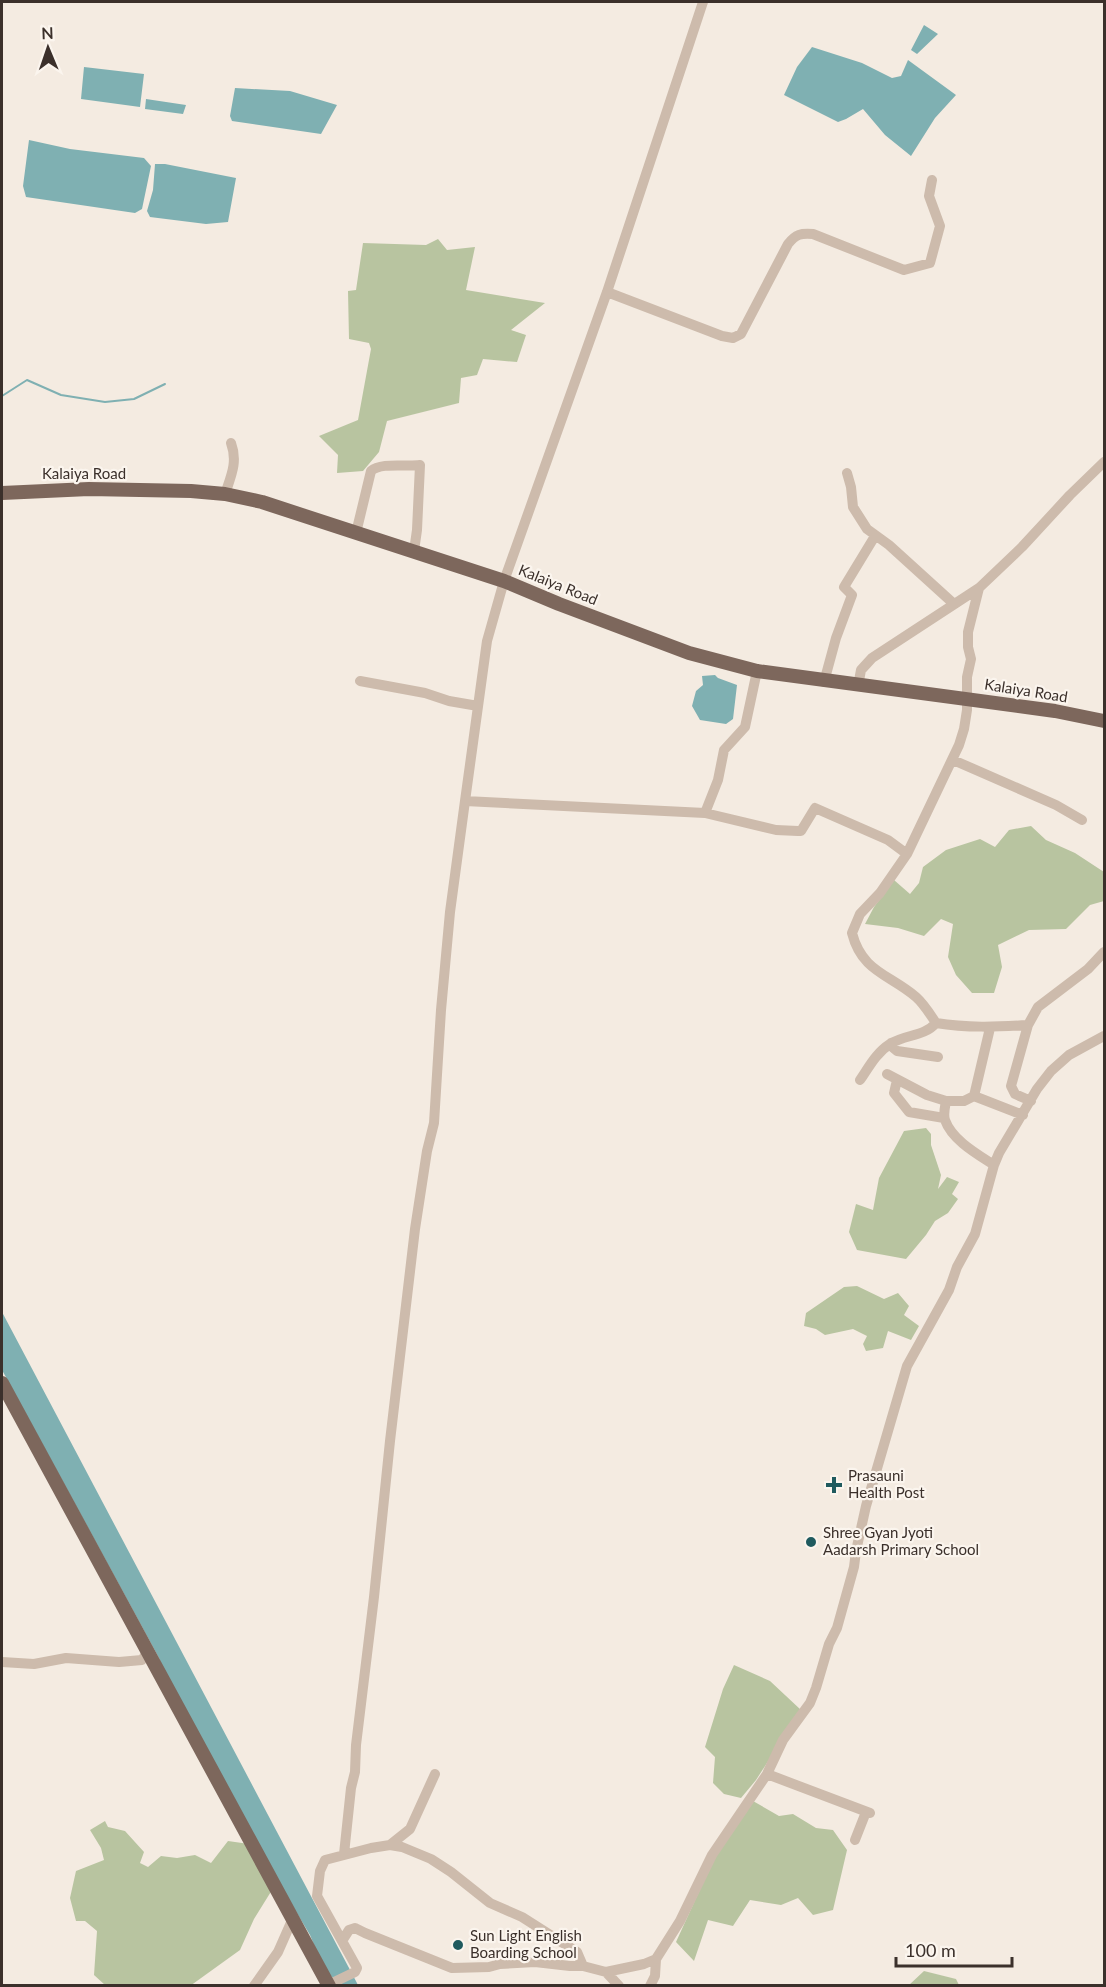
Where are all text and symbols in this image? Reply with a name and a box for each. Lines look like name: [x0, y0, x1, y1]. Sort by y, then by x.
north arrow: [18, 18, 78, 78]
text: N: [41, 23, 54, 42]
street label: Kalaiya Road: [42, 464, 126, 482]
street label: Kalaiya Road: [516, 560, 601, 608]
street label: Kalaiya Road: [983, 675, 1069, 705]
place label: Prasauni Health Post: [848, 1466, 925, 1501]
marker: Prasauni Health Post: [825, 1476, 843, 1494]
place label: Shree Gyan Jyoti Aadarsh Primary School: [823, 1523, 979, 1558]
marker: Shree Gyan Jyoti Aadarsh Primary School: [804, 1535, 818, 1549]
place label: Sun Light English Boarding School: [470, 1926, 582, 1961]
scale bar: [896, 1930, 1012, 1968]
marker: Sun Light English Boarding School: [451, 1938, 465, 1952]
text: 100 m: [905, 1939, 956, 1961]

